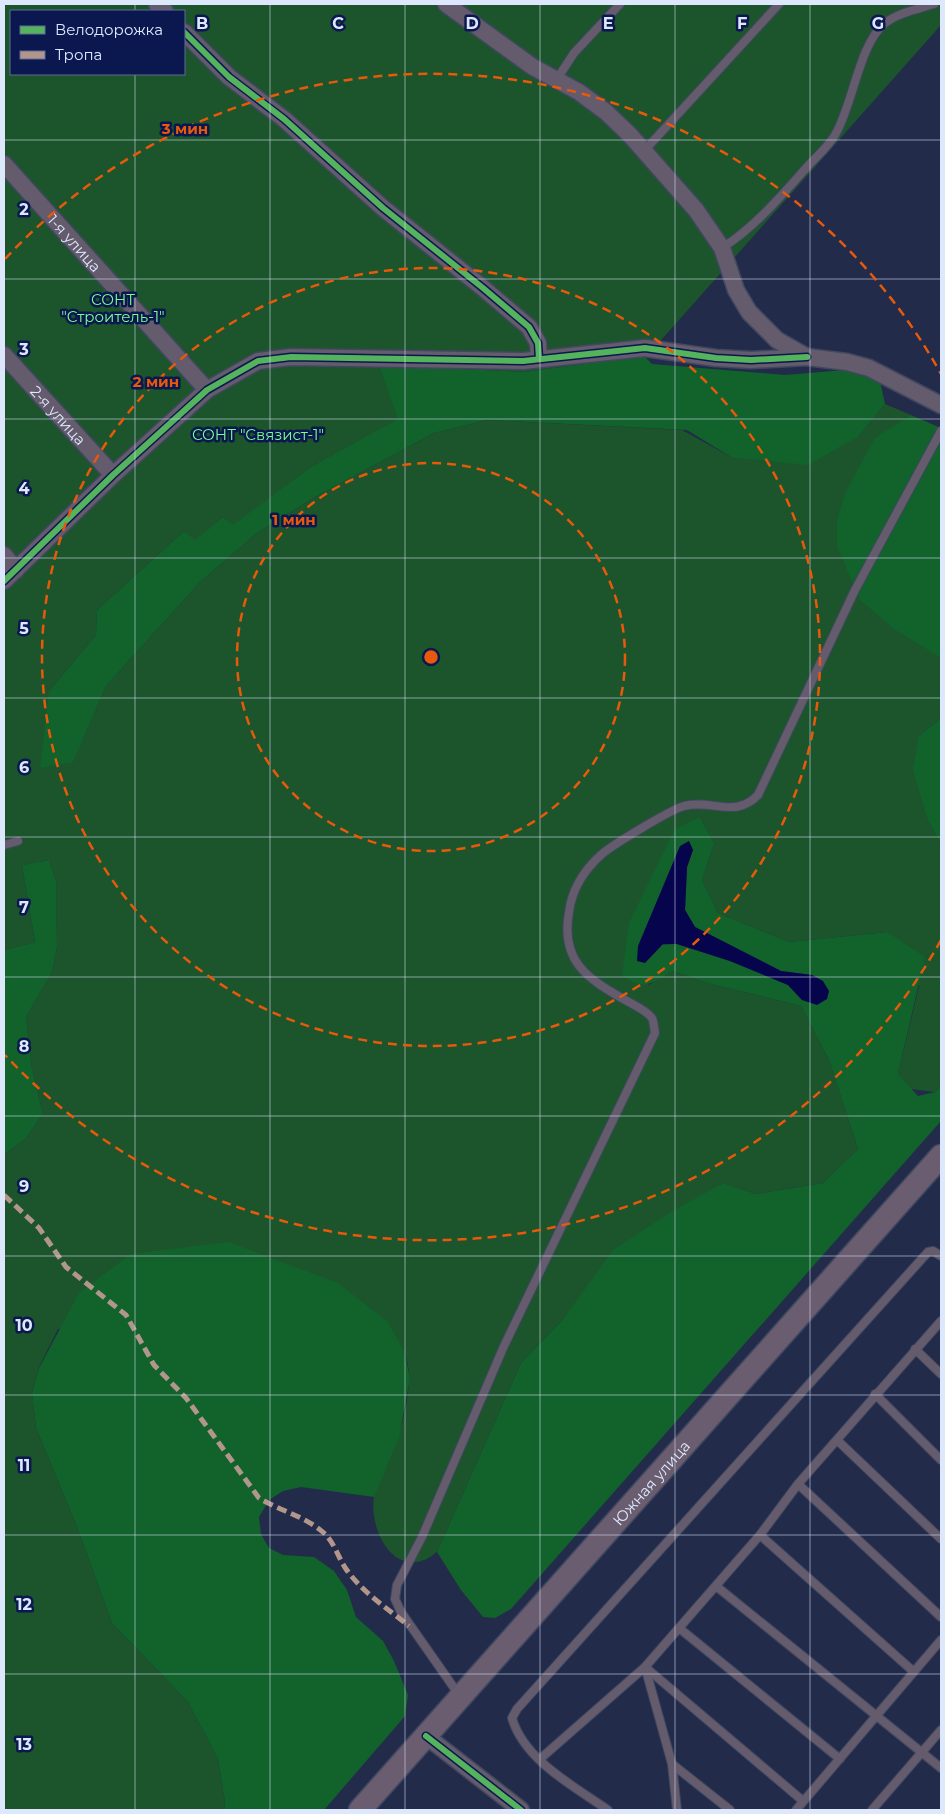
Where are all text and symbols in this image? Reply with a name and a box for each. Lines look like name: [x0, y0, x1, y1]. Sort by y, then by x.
legend: [10, 10, 185, 75]
text: B: [196, 14, 208, 33]
text: C: [332, 14, 344, 33]
text: D: [465, 14, 479, 33]
text: E: [603, 14, 613, 33]
text: F: [737, 14, 747, 33]
text: G: [872, 14, 884, 33]
text: Велодорожка: [55, 20, 163, 39]
text: Тропа: [55, 45, 102, 64]
text: 3 мин: [161, 119, 208, 138]
text: 2: [19, 200, 29, 219]
street label: 1-я улица: [44, 210, 106, 276]
park label: СОНТ "Строитель-1": [61, 290, 165, 326]
text: 3: [18, 340, 29, 359]
text: 2 мин: [133, 372, 179, 391]
street label: 2-я улица: [27, 381, 90, 449]
park label: СОНТ "Связист-1": [192, 425, 324, 444]
text: 4: [18, 479, 30, 498]
text: 1 мин: [272, 510, 316, 529]
text: 5: [19, 619, 29, 638]
centre of rings: [422, 648, 440, 666]
text: 6: [19, 758, 29, 777]
text: 7: [19, 898, 29, 917]
text: 8: [19, 1037, 29, 1056]
text: 9: [19, 1177, 29, 1196]
text: 10: [15, 1316, 33, 1335]
street label: Южная улица: [608, 1436, 694, 1529]
text: 11: [18, 1456, 30, 1475]
text: 12: [16, 1595, 32, 1614]
text: 13: [16, 1735, 32, 1754]

